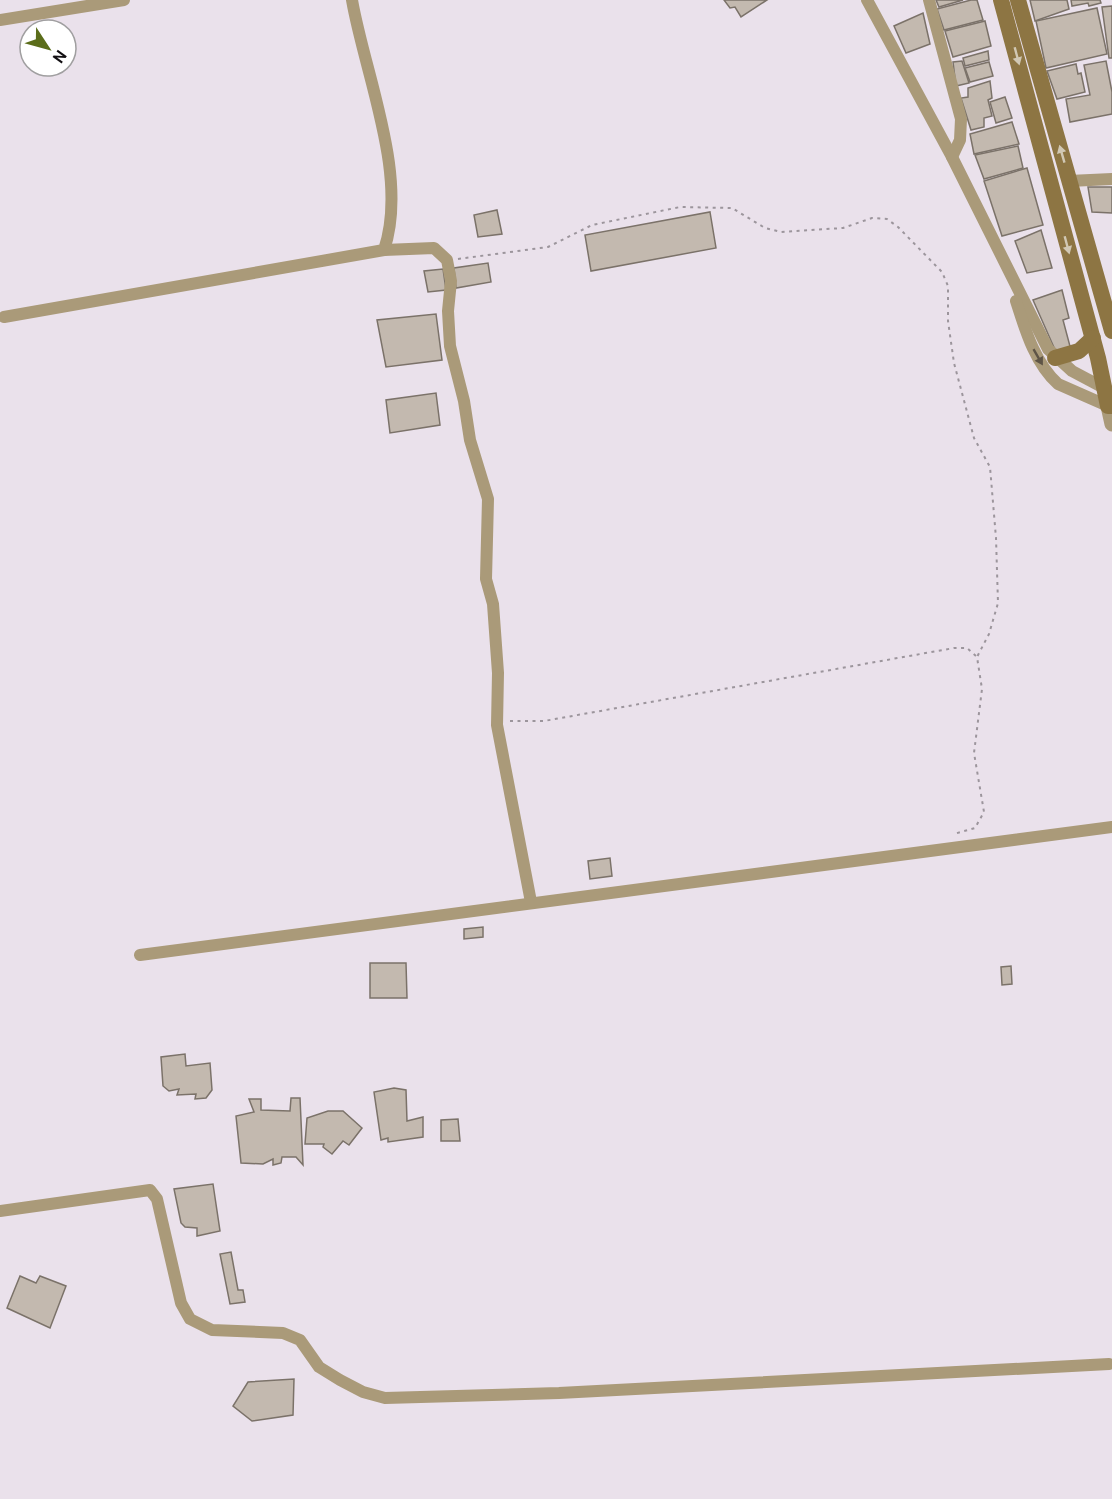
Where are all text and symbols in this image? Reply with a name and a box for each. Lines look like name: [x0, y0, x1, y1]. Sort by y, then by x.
north arrow: [18, 18, 78, 78]
text: N: [49, 46, 71, 67]
one-way arrow: [1012, 47, 1022, 66]
one-way arrow: [1057, 145, 1066, 163]
one-way arrow: [1063, 236, 1073, 254]
one-way arrow: [1033, 349, 1043, 366]

